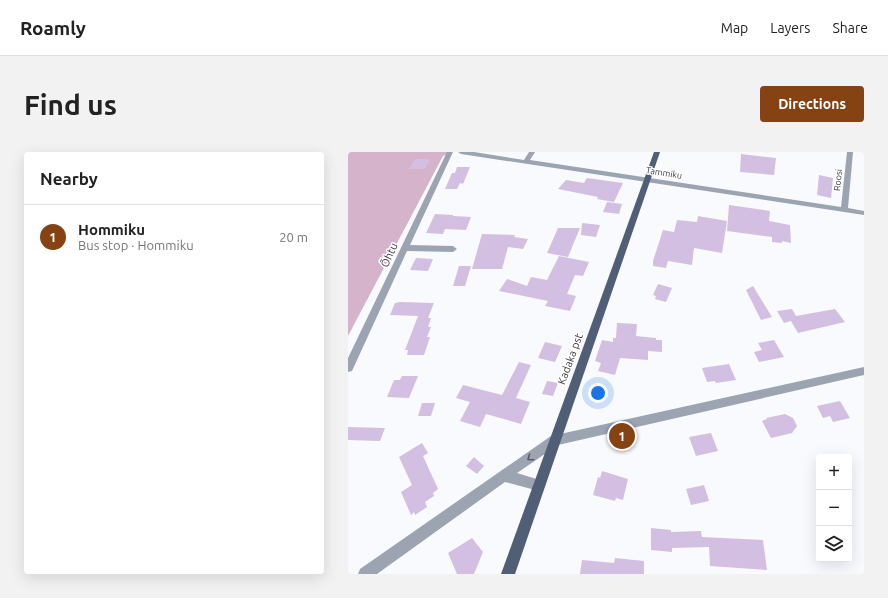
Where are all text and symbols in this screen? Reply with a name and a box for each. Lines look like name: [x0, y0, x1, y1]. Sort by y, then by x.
text: Roamly: [20, 17, 86, 39]
text: Map: [721, 20, 748, 36]
text: Layers: [770, 20, 810, 36]
text: Share: [832, 20, 868, 36]
button: Directions: [760, 86, 864, 122]
text: Find us: [24, 89, 117, 120]
street label: Tammiku: [645, 165, 683, 181]
street label: Roosi: [832, 168, 844, 192]
text: Nearby: [40, 169, 98, 188]
text: Hommiku: [78, 221, 145, 238]
text: 1: [49, 230, 57, 244]
text: 20 m: [279, 230, 308, 244]
text: Bus stop · Hommiku: [78, 238, 194, 252]
street label: Õhtu: [378, 241, 400, 269]
street label: Kadaka pst: [555, 331, 585, 386]
your location: [588, 383, 608, 403]
pin: 1: [609, 421, 635, 451]
one-way arrow: [527, 453, 534, 460]
map controls: [816, 454, 852, 562]
button: +: [816, 454, 852, 490]
button: −: [816, 490, 852, 526]
button: layers: [816, 526, 852, 562]

